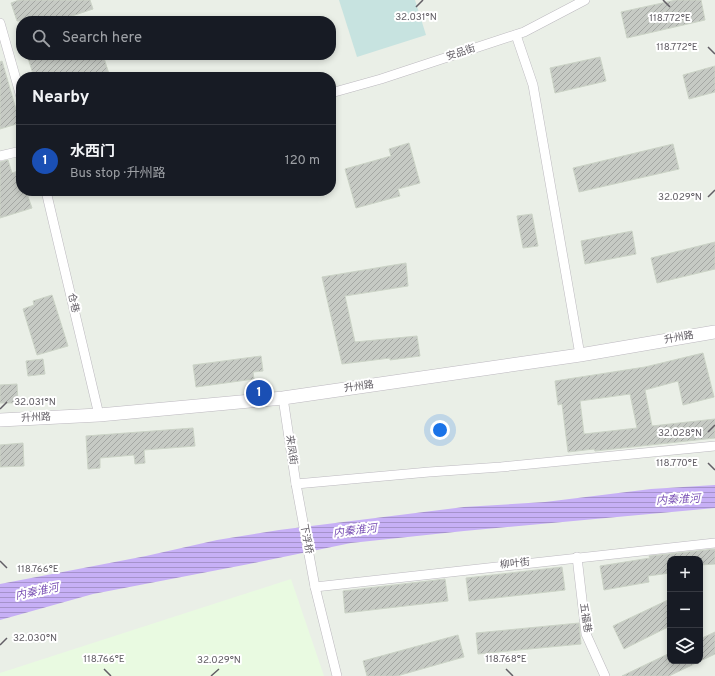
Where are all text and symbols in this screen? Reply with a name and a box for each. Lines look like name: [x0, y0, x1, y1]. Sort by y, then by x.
text: 32.031°N: [395, 11, 437, 24]
text: 118.772°E: [649, 12, 691, 25]
search box: [16, 16, 336, 60]
icon: search: [30, 27, 52, 49]
text: Search here: [62, 29, 142, 48]
text: 118.772°E: [656, 41, 698, 54]
street label: 安品街: [445, 42, 477, 64]
text: Nearby: [32, 87, 89, 109]
text: 水西门: [70, 143, 115, 162]
text: 1: [42, 153, 48, 169]
text: 120 m: [285, 153, 320, 169]
text: Bus stop · 升州路: [70, 166, 165, 182]
text: 32.029°N: [658, 191, 702, 204]
street label: 仓巷: [64, 292, 82, 314]
street label: 升州路: [663, 329, 695, 347]
pin: 1: [246, 378, 272, 408]
street label: 升州路: [343, 378, 375, 396]
text: 32.031°N: [14, 396, 56, 409]
street label: 升州路: [21, 411, 51, 425]
your location: [430, 420, 450, 440]
text: 32.028°N: [658, 427, 702, 440]
street label: 来凤街: [282, 434, 300, 466]
text: 118.770°E: [656, 457, 698, 470]
water label: 内秦淮河: [656, 492, 702, 508]
water label: 内秦淮河: [332, 521, 380, 541]
street label: 下浮桥: [297, 523, 315, 555]
street label: 柳叶街: [499, 556, 531, 572]
map controls: [667, 556, 703, 664]
button: +: [667, 556, 703, 592]
text: 118.766°E: [17, 563, 59, 576]
water label: 内秦淮河: [14, 581, 62, 603]
button: −: [667, 592, 703, 628]
street label: 五福巷: [576, 602, 594, 634]
button: layers: [667, 628, 703, 664]
text: 32.030°N: [13, 632, 57, 645]
text: 118.766°E: [83, 653, 125, 666]
text: 118.768°E: [485, 653, 527, 666]
text: 32.029°N: [197, 654, 241, 667]

